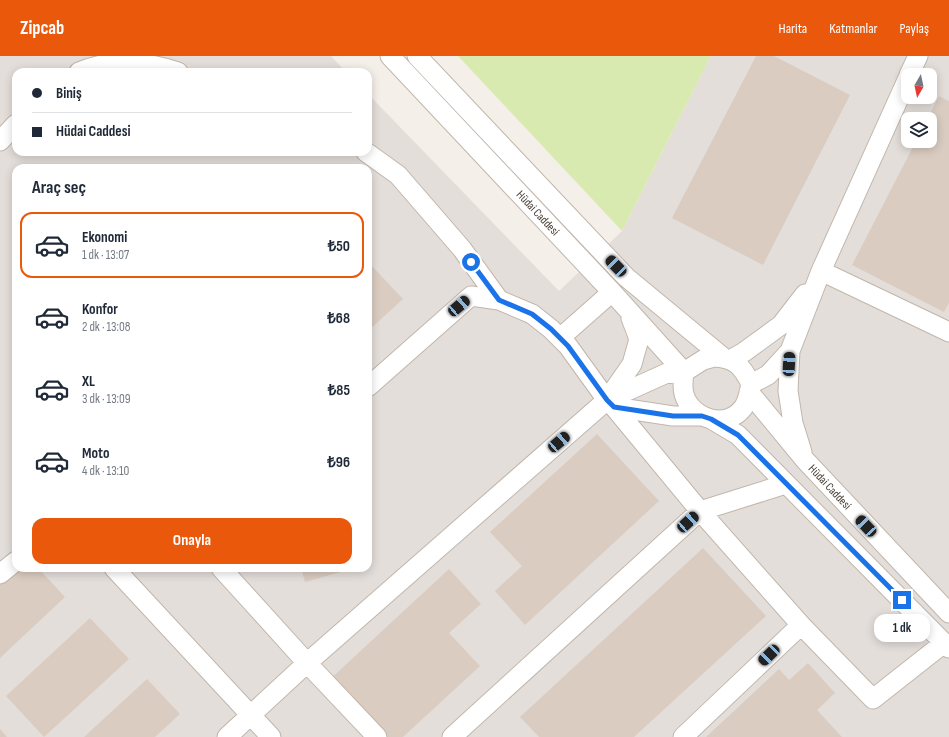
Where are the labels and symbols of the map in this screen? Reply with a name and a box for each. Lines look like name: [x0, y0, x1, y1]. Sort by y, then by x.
north arrow: [901, 68, 937, 104]
street label: Hüdai Caddesi: [513, 188, 562, 239]
route start: [462, 253, 480, 271]
car: [603, 253, 629, 279]
car: [446, 294, 472, 318]
car: [782, 352, 796, 376]
car: [546, 430, 572, 454]
street label: Hüdai Caddesi: [805, 462, 854, 513]
car: [675, 510, 701, 534]
car: [853, 513, 879, 539]
route end: [893, 591, 911, 609]
callout: 1 dk: [874, 614, 930, 642]
car: [756, 642, 782, 668]

